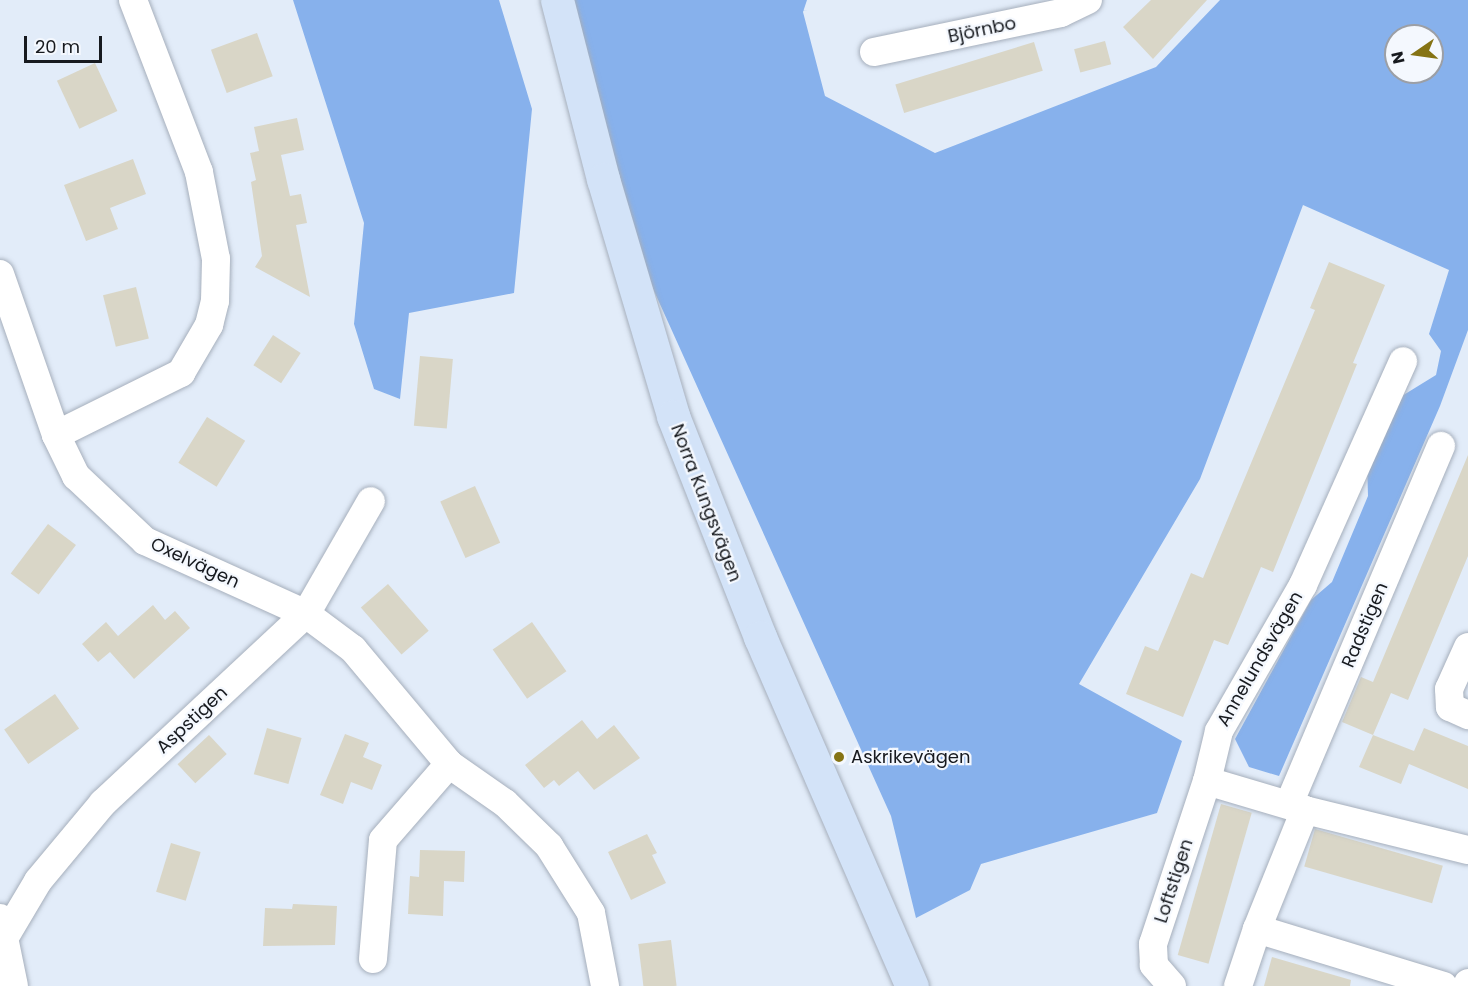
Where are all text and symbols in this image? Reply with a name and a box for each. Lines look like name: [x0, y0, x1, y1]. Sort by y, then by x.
street label: Björnbo: [946, 12, 1018, 48]
scale bar: [27, 24, 105, 62]
north arrow: [1384, 24, 1444, 84]
text: 20 m: [35, 34, 80, 59]
text: N: [1385, 49, 1410, 66]
street label: Norra Kungsvägen: [666, 421, 746, 585]
street label: Oxelvägen: [147, 533, 243, 593]
street label: Radstigen: [1337, 579, 1393, 671]
street label: Annelundsvägen: [1213, 588, 1307, 730]
street label: Aspstigen: [152, 682, 232, 758]
place label: Askrikevägen: [851, 746, 970, 768]
marker: Askrikevägen: [832, 750, 846, 764]
street label: Loftstigen: [1150, 836, 1198, 926]

